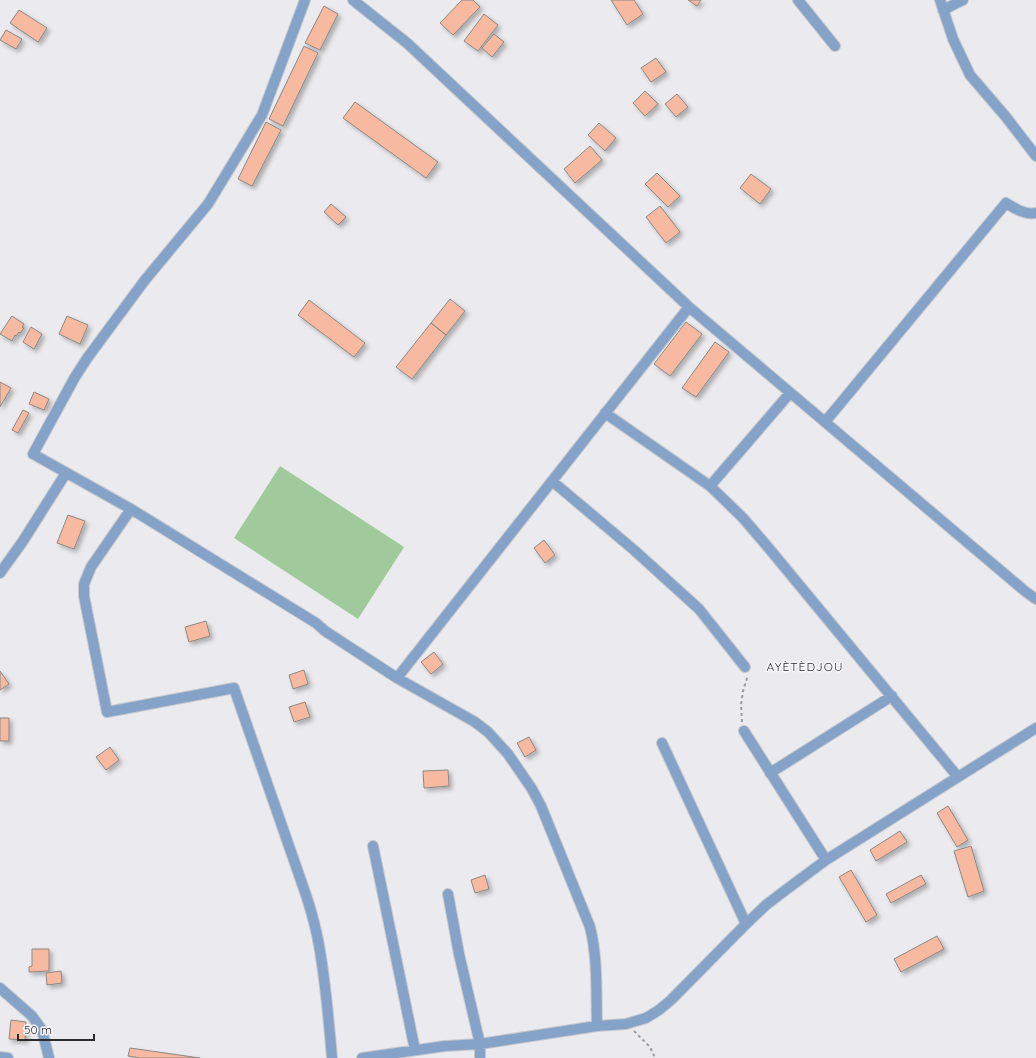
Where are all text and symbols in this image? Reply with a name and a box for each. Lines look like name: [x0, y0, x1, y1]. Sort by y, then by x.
district label: AYÈTÈDJOU: [767, 659, 843, 674]
scale bar: [18, 1016, 94, 1042]
text: 50 m: [24, 1022, 52, 1037]

